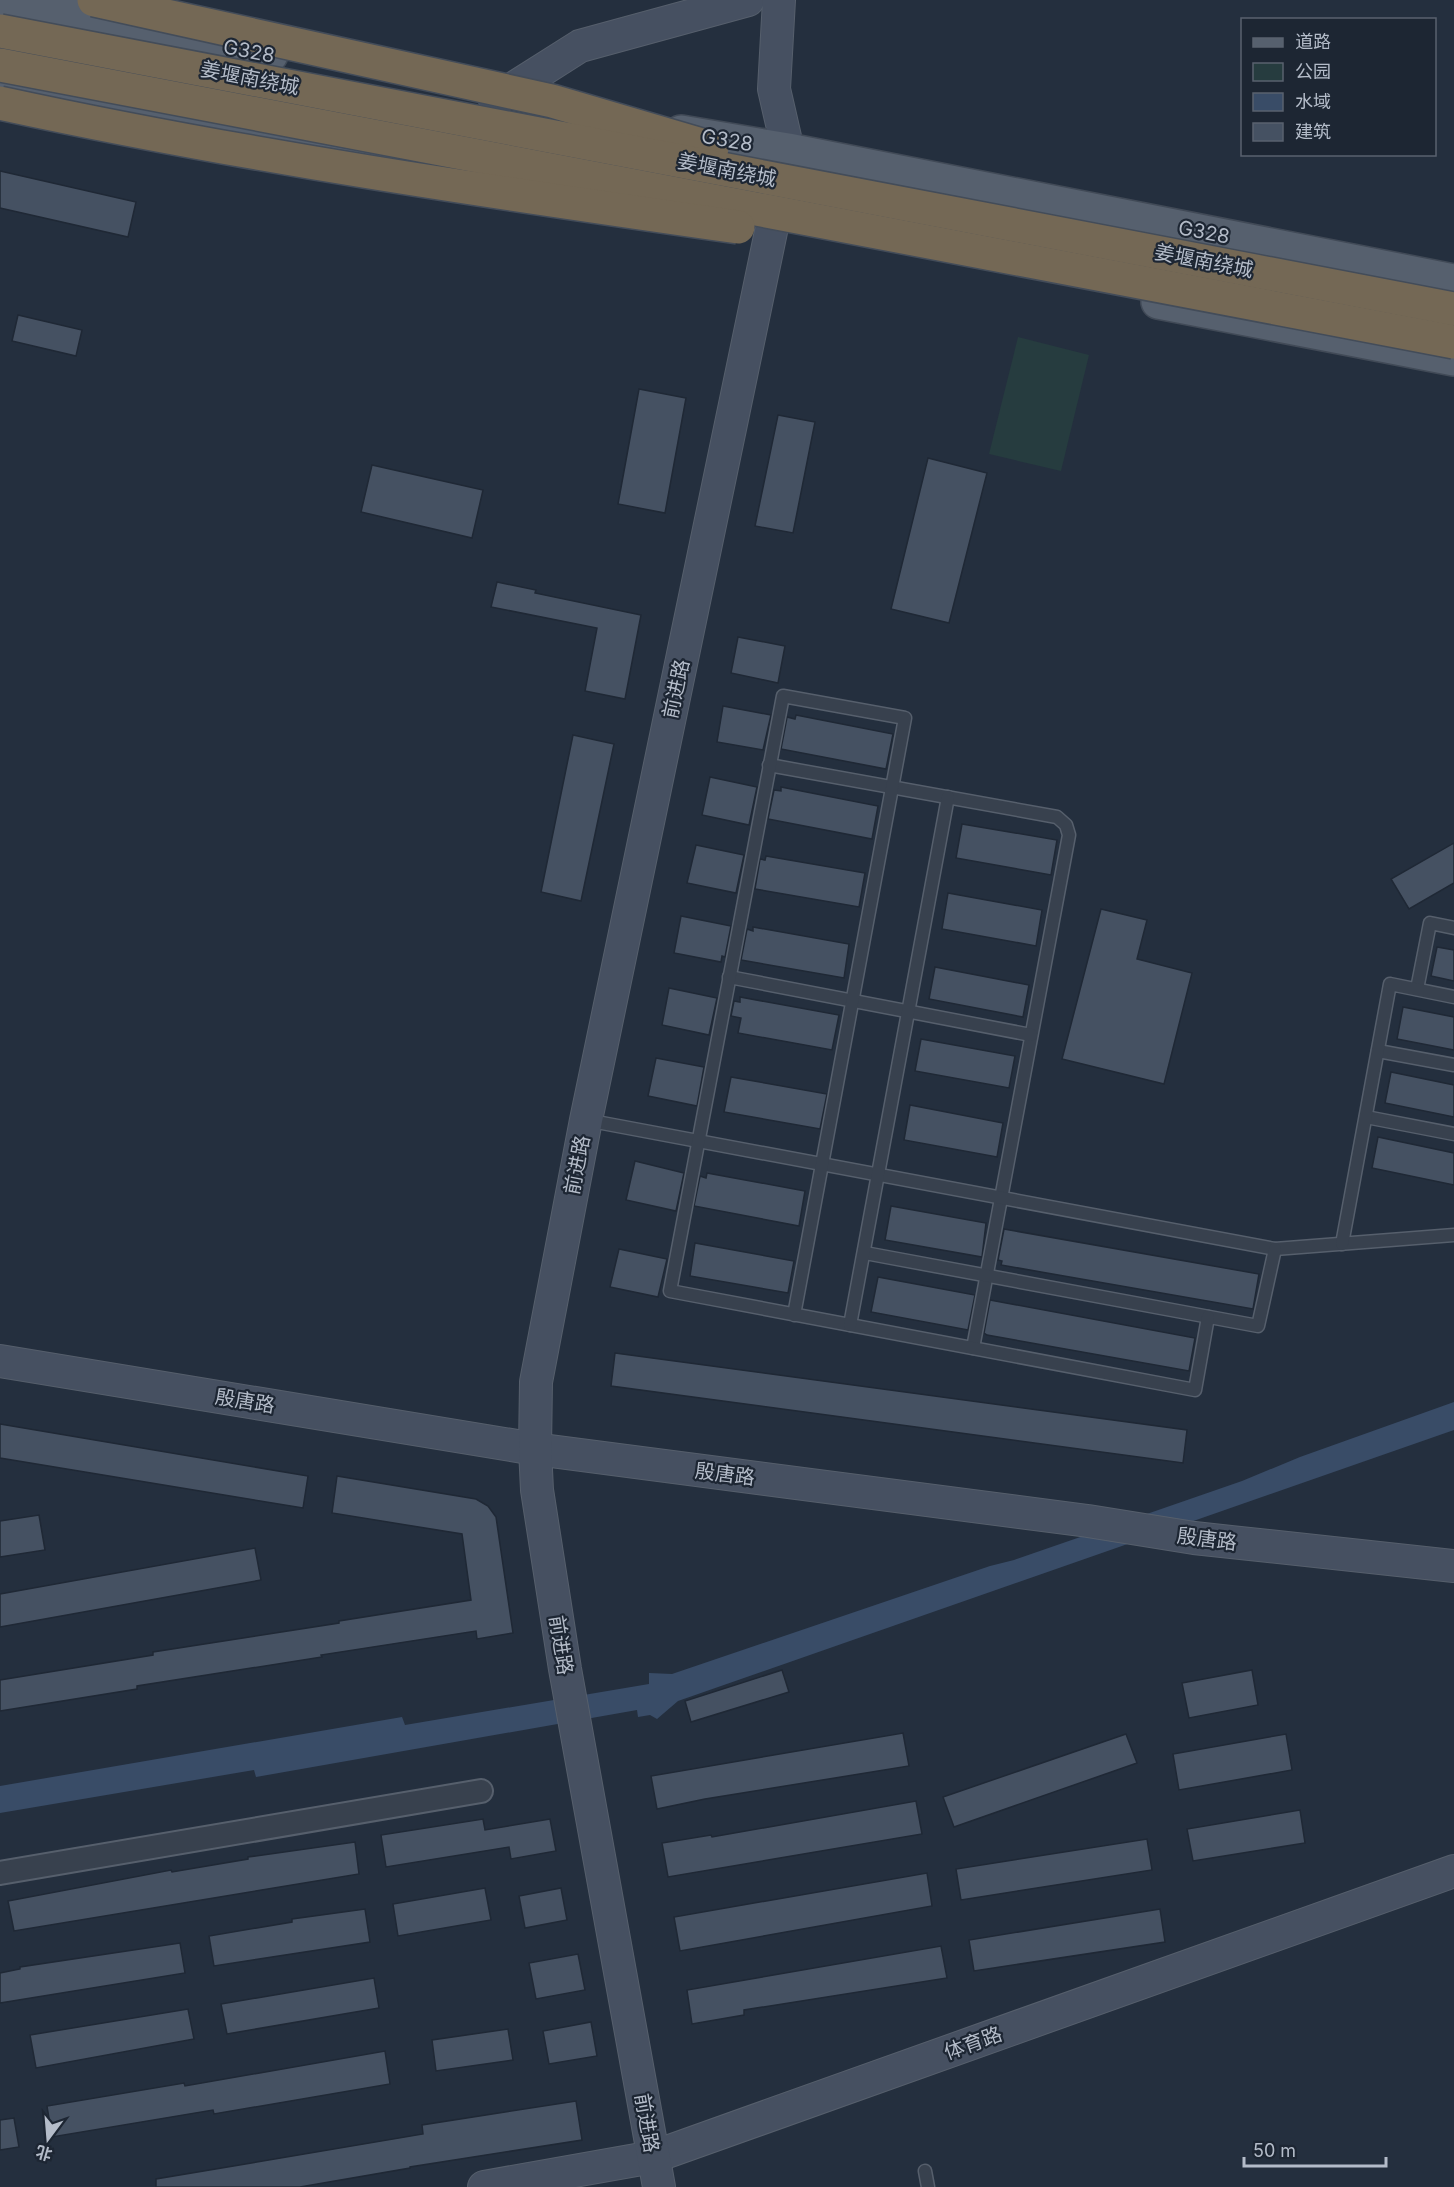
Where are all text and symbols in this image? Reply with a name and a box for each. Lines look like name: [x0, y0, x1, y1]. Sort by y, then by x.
legend: [1241, 18, 1436, 156]
text: 道路: [1295, 31, 1331, 52]
street label: G328: [221, 34, 277, 68]
street label: 姜堰南绕城: [199, 57, 301, 99]
text: 公园: [1295, 61, 1331, 82]
text: 水域: [1295, 91, 1331, 112]
text: 建筑: [1295, 121, 1331, 142]
street label: G328: [699, 124, 755, 156]
street label: 姜堰南绕城: [676, 149, 778, 191]
street label: G328: [1176, 215, 1232, 249]
street label: 姜堰南绕城: [1153, 240, 1255, 282]
street label: 前进路: [658, 657, 694, 721]
street label: 前进路: [559, 1133, 595, 1197]
street label: 殷唐路: [213, 1384, 277, 1418]
street label: 殷唐路: [694, 1458, 756, 1490]
street label: 殷唐路: [1176, 1523, 1238, 1555]
street label: 前进路: [544, 1613, 578, 1677]
street label: 体育路: [941, 2021, 1005, 2065]
street label: 前进路: [630, 2091, 664, 2155]
north arrow: [18, 2109, 78, 2169]
scale bar: [1244, 2130, 1386, 2168]
text: 50 m: [1253, 2140, 1296, 2161]
text: 北: [33, 2142, 54, 2165]

